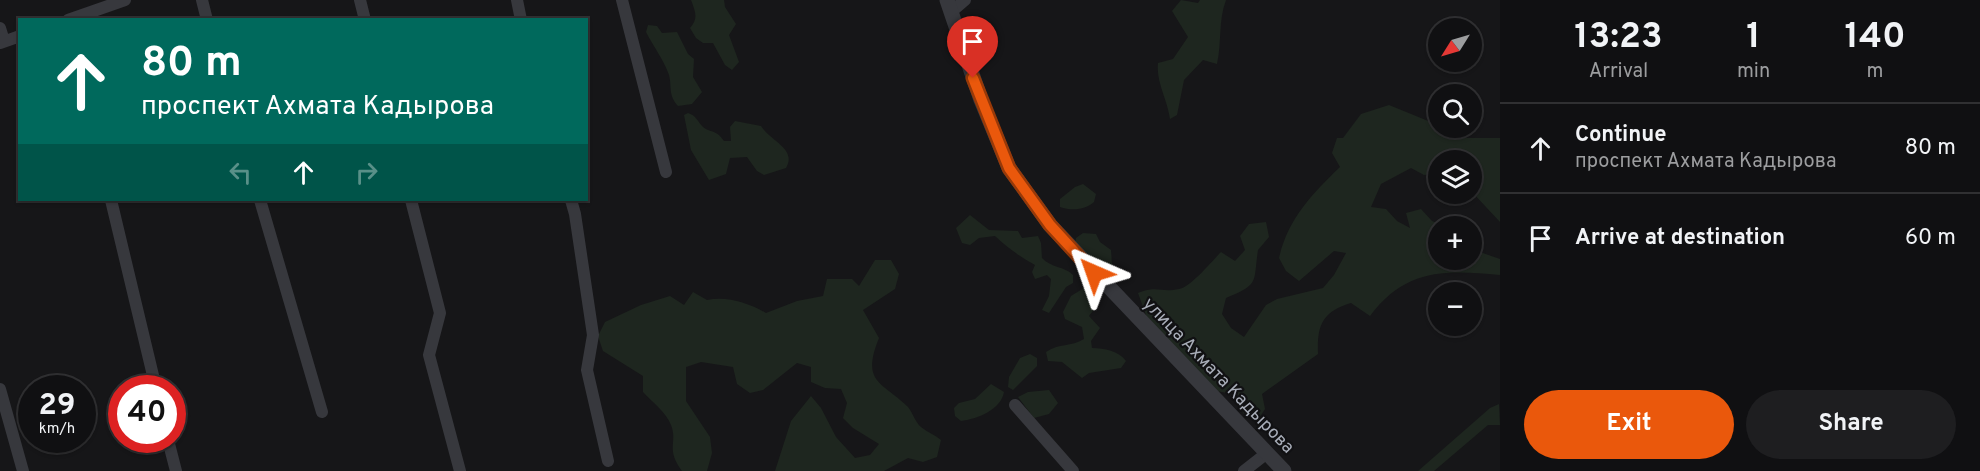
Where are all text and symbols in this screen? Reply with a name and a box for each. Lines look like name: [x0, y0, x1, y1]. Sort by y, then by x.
text: 13:23: [1574, 15, 1663, 61]
text: 1: [1746, 15, 1761, 61]
text: 140: [1844, 15, 1906, 61]
pin: [947, 16, 998, 78]
north arrow: [1428, 18, 1482, 72]
map controls: [1428, 18, 1482, 336]
icon: arrive: [956, 25, 989, 58]
text: 80 m: [141, 38, 242, 91]
icon: ahead: [42, 42, 120, 120]
text: Arrival: [1589, 59, 1648, 85]
text: min: [1737, 59, 1770, 85]
text: m: [1867, 59, 1884, 85]
button: search: [1428, 84, 1482, 138]
text: проспект Ахмата Кадырова: [141, 90, 494, 124]
text: Continue: [1575, 122, 1666, 149]
icon: ahead: [1524, 132, 1557, 165]
text: 80 m: [1905, 135, 1956, 162]
text: проспект Ахмата Кадырова: [1575, 149, 1837, 175]
button: layers: [1428, 150, 1482, 204]
icon: left: [224, 156, 257, 189]
icon: ahead: [287, 156, 320, 189]
icon: right: [350, 156, 383, 189]
button: +: [1428, 216, 1482, 270]
icon: arrive: [1524, 222, 1557, 255]
text: Arrive at destination: [1575, 225, 1785, 252]
text: 60 m: [1905, 225, 1956, 252]
position arrow: [1062, 241, 1126, 305]
button: −: [1428, 282, 1482, 336]
street label: улица Ахмата Кадырова: [1137, 293, 1299, 459]
speed limit sign: 40: [108, 375, 186, 453]
text: 29: [39, 388, 75, 425]
button: Exit: [1524, 390, 1734, 459]
button: Share: [1746, 390, 1956, 459]
text: km/h: [39, 420, 75, 439]

